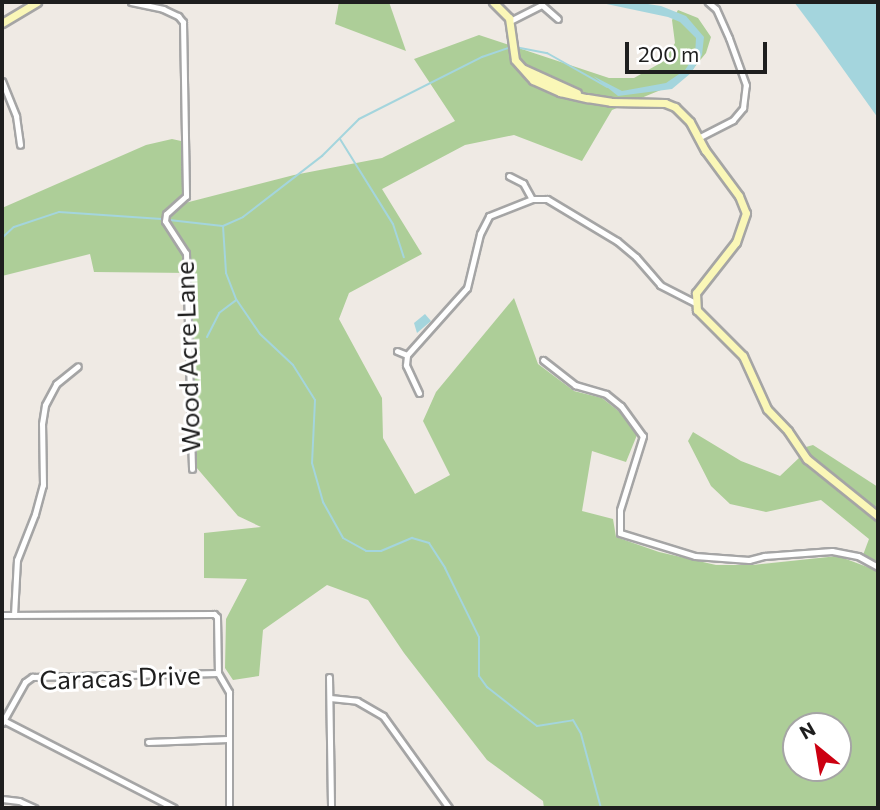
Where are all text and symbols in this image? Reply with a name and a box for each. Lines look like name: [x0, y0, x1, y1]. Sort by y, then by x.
scale bar: [628, 28, 770, 72]
text: 200 m: [638, 41, 699, 66]
street label: Wood Acre Lane: [168, 261, 206, 453]
street label: Caracas Drive: [39, 659, 201, 695]
north arrow: [782, 712, 852, 782]
text: N: [795, 717, 819, 744]

